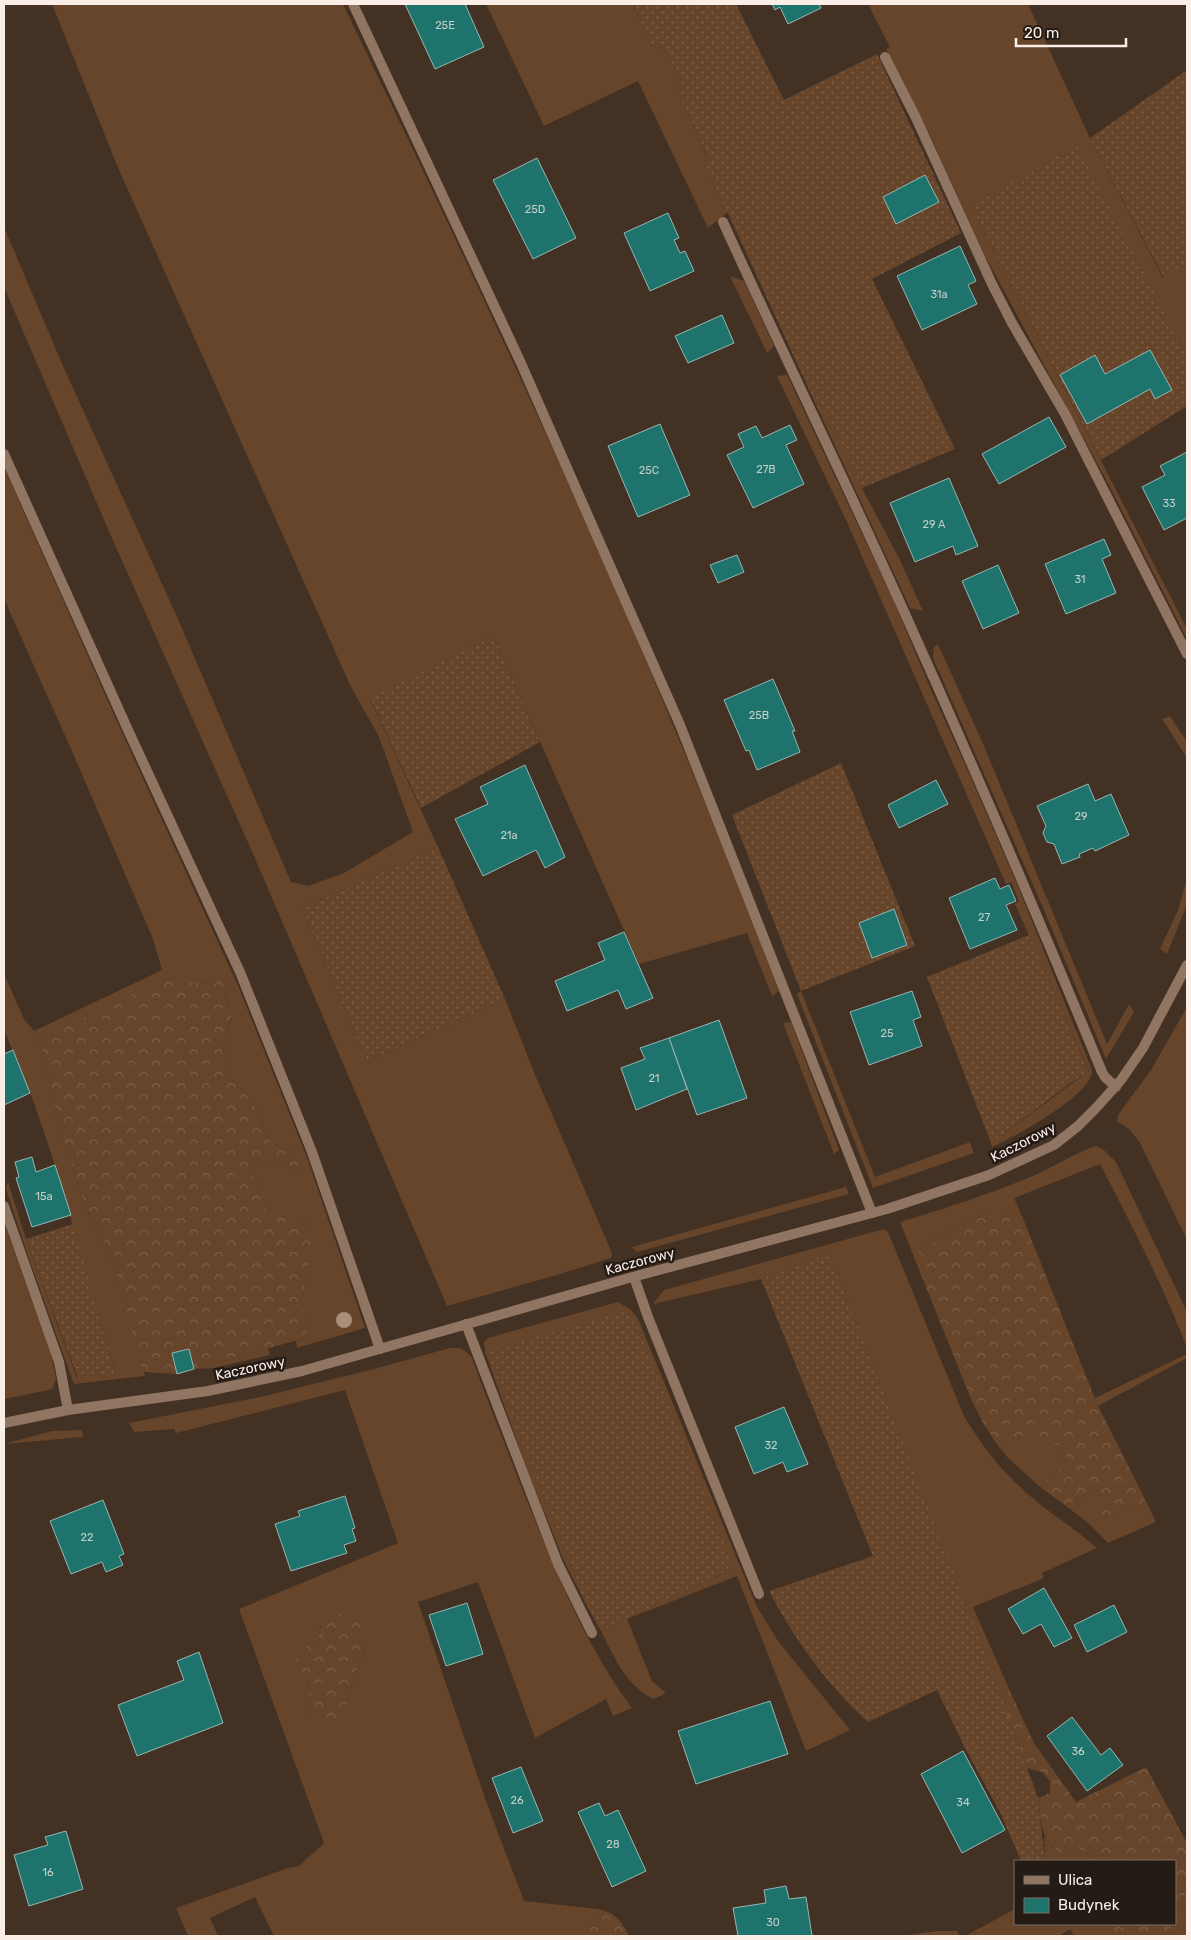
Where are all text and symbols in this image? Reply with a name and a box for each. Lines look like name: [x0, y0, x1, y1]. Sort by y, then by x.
scale bar: [1016, 15, 1126, 47]
house number: 25E: [435, 19, 455, 32]
text: 20 m: [1024, 24, 1059, 42]
house number: 25D: [525, 203, 545, 216]
house number: 31a: [930, 288, 948, 301]
house number: 27B: [756, 463, 776, 476]
house number: 25C: [639, 464, 659, 477]
house number: 33: [1162, 497, 1176, 510]
house number: 29 A: [923, 518, 946, 531]
house number: 31: [1074, 573, 1086, 586]
house number: 25B: [749, 709, 769, 722]
house number: 29: [1075, 810, 1087, 823]
house number: 21a: [500, 829, 518, 842]
house number: 27: [978, 911, 990, 924]
house number: 25: [881, 1027, 894, 1040]
house number: 21: [648, 1072, 660, 1085]
street label: Kaczorowy: [988, 1119, 1059, 1166]
house number: 15a: [35, 1190, 53, 1203]
street label: Kaczorowy: [604, 1244, 677, 1279]
street label: Kaczorowy: [214, 1353, 287, 1384]
house number: 32: [764, 1439, 778, 1452]
house number: 22: [81, 1531, 93, 1544]
house number: 36: [1071, 1745, 1085, 1758]
house number: 26: [510, 1794, 524, 1807]
house number: 34: [956, 1796, 970, 1809]
house number: 28: [606, 1838, 620, 1851]
legend: [1014, 1860, 1176, 1925]
house number: 16: [42, 1866, 54, 1879]
text: Ulica: [1058, 1871, 1092, 1889]
text: Budynek: [1058, 1896, 1120, 1914]
house number: 30: [766, 1916, 780, 1929]

